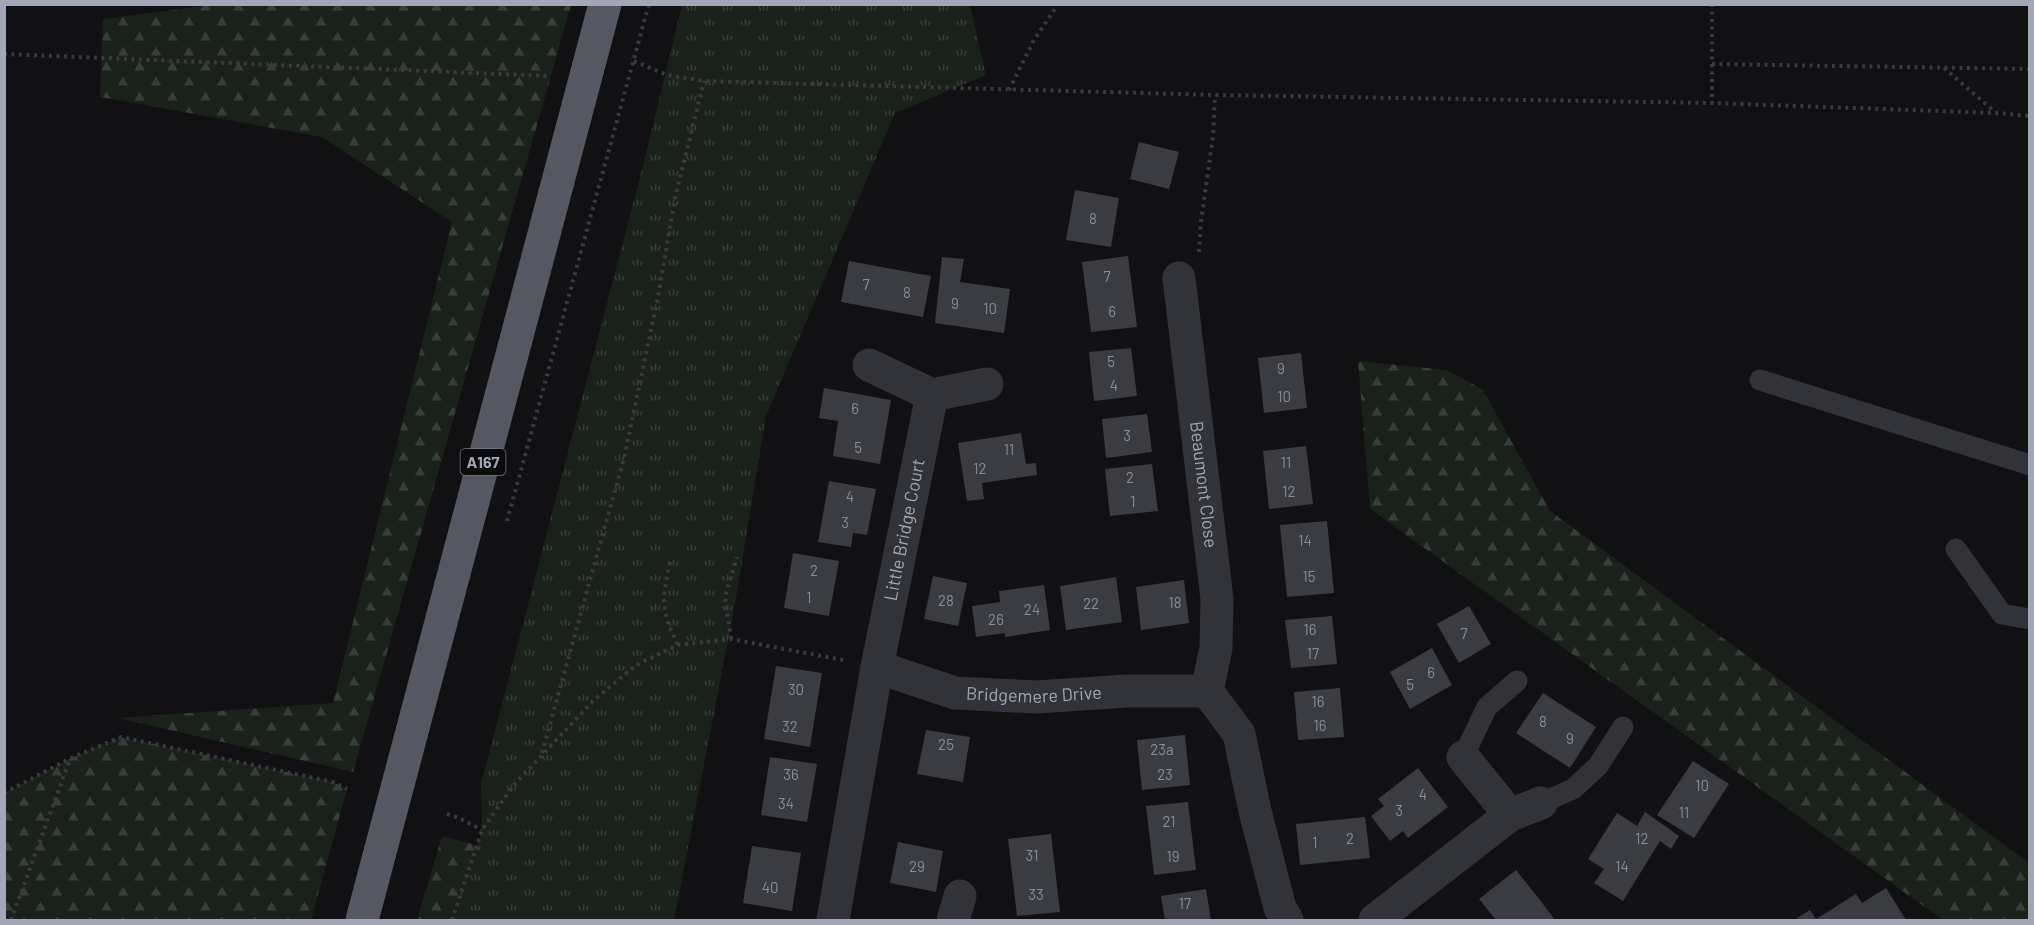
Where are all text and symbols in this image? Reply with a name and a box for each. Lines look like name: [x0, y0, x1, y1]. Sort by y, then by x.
house number: 8: [1089, 209, 1097, 227]
house number: 7: [1103, 267, 1111, 285]
house number: 7: [862, 275, 870, 293]
house number: 8: [903, 283, 911, 301]
house number: 9: [951, 294, 959, 312]
house number: 10: [983, 299, 997, 317]
house number: 6: [1108, 302, 1116, 320]
house number: 5: [1107, 352, 1115, 370]
house number: 9: [1277, 359, 1285, 377]
house number: 4: [1110, 376, 1118, 394]
house number: 10: [1277, 387, 1291, 405]
house number: 6: [851, 399, 859, 417]
street label: Beaumont Close: [1186, 420, 1223, 549]
house number: 3: [1123, 426, 1131, 444]
house number: 5: [854, 438, 862, 456]
house number: 11: [1004, 440, 1014, 458]
road number: A167: [460, 449, 506, 475]
house number: 11: [1281, 453, 1291, 471]
street label: Little Bridge Court: [879, 457, 929, 602]
house number: 12: [973, 459, 987, 477]
house number: 2: [1126, 468, 1134, 486]
house number: 12: [1282, 482, 1296, 500]
house number: 4: [846, 487, 854, 505]
house number: 1: [1130, 492, 1136, 510]
house number: 3: [841, 513, 849, 531]
house number: 14: [1298, 531, 1312, 549]
house number: 2: [810, 561, 818, 579]
house number: 15: [1303, 567, 1315, 585]
house number: 1: [806, 588, 812, 606]
house number: 28: [938, 591, 954, 609]
house number: 18: [1168, 593, 1182, 611]
house number: 22: [1083, 594, 1099, 612]
house number: 24: [1024, 600, 1040, 618]
house number: 26: [988, 610, 1004, 628]
house number: 16: [1304, 620, 1316, 638]
house number: 7: [1460, 624, 1468, 642]
house number: 17: [1307, 644, 1319, 662]
house number: 6: [1427, 663, 1435, 681]
house number: 5: [1406, 675, 1414, 693]
house number: 30: [788, 680, 804, 698]
street label: Bridgemere Drive: [966, 681, 1102, 707]
house number: 16: [1312, 692, 1324, 710]
house number: 8: [1539, 712, 1547, 730]
house number: 16: [1314, 716, 1326, 734]
house number: 32: [782, 717, 798, 735]
house number: 9: [1566, 729, 1574, 747]
house number: 25: [938, 735, 954, 753]
house number: 23a: [1150, 740, 1174, 758]
house number: 36: [783, 765, 799, 783]
house number: 23: [1157, 765, 1173, 783]
house number: 10: [1695, 776, 1709, 794]
house number: 4: [1419, 785, 1427, 803]
house number: 34: [778, 794, 794, 812]
house number: 3: [1395, 801, 1403, 819]
house number: 11: [1679, 803, 1689, 821]
house number: 21: [1162, 812, 1176, 830]
house number: 2: [1346, 829, 1354, 847]
house number: 12: [1635, 829, 1649, 847]
house number: 1: [1312, 833, 1318, 851]
house number: 31: [1026, 846, 1038, 864]
house number: 19: [1166, 847, 1180, 865]
house number: 29: [909, 857, 925, 875]
house number: 14: [1615, 857, 1629, 875]
house number: 40: [762, 878, 778, 896]
house number: 33: [1028, 885, 1044, 903]
house number: 17: [1179, 894, 1191, 912]

